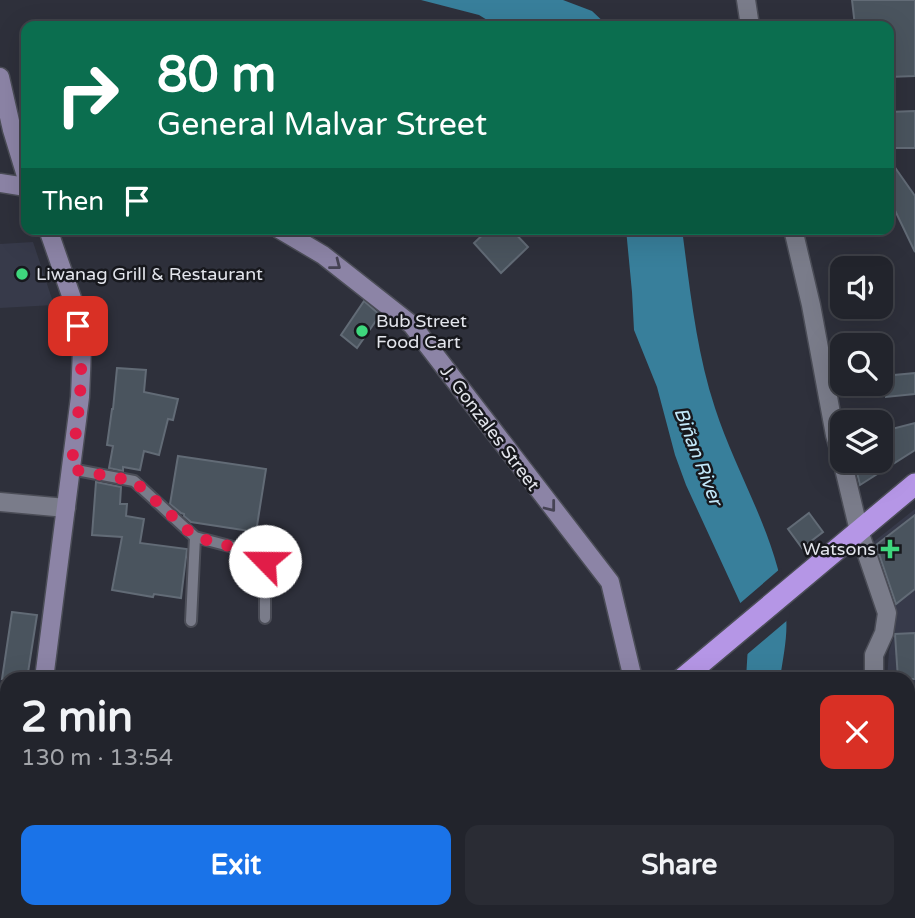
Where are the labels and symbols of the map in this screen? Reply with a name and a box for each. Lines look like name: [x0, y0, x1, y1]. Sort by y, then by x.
one-way arrow: [329, 257, 341, 270]
place label: Liwanag Grill & Restaurant: [36, 263, 263, 285]
marker: Liwanag Grill & Restaurant: [14, 266, 30, 282]
pin: [48, 296, 108, 356]
place label: Bub Street Food Cart: [376, 310, 467, 353]
marker: Bub Street Food Cart: [354, 323, 370, 339]
street label: J. Gonzales Street: [436, 361, 545, 495]
water label: Biñan River: [669, 404, 728, 511]
one-way arrow: [543, 500, 556, 512]
position arrow: [228, 524, 302, 598]
place label: Watsons: [803, 538, 876, 560]
marker: Watsons: [882, 541, 898, 557]

